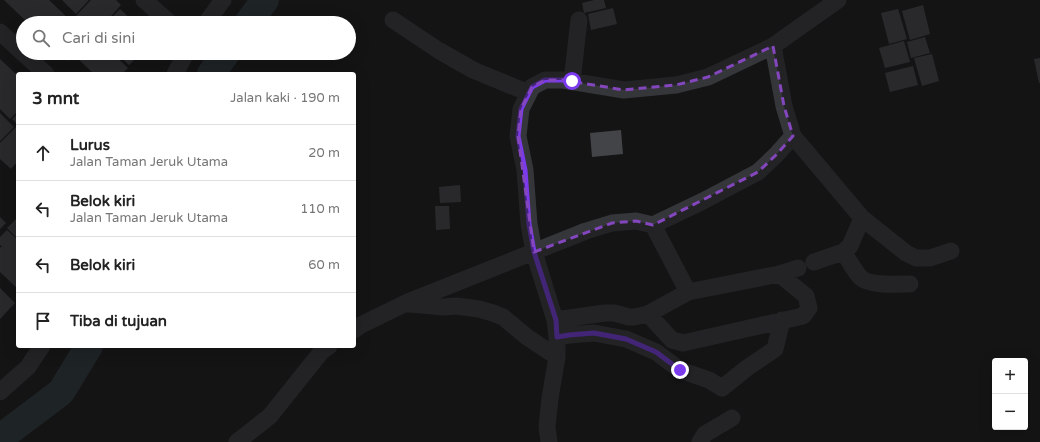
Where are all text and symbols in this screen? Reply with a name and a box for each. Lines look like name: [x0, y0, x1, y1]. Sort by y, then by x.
search box: [16, 16, 356, 60]
icon: search: [30, 27, 52, 49]
text: Cari di sini: [62, 29, 135, 47]
route start: [563, 72, 581, 90]
text: 3 mnt: [32, 88, 79, 109]
text: Jalan kaki · 190 m: [230, 90, 340, 106]
text: Lurus: [70, 136, 110, 154]
icon: ahead: [32, 142, 54, 164]
text: 20 m: [308, 145, 340, 161]
text: Jalan Taman Jeruk Utama: [70, 154, 228, 170]
text: Belok kiri: [70, 192, 135, 210]
icon: left: [32, 198, 54, 220]
text: 110 m: [300, 201, 340, 217]
text: Jalan Taman Jeruk Utama: [70, 210, 228, 226]
icon: left: [32, 254, 54, 276]
text: Belok kiri: [70, 256, 135, 274]
text: 60 m: [308, 257, 340, 273]
icon: arrive: [32, 310, 54, 332]
text: Tiba di tujuan: [70, 312, 167, 330]
map controls: [992, 358, 1028, 430]
button: +: [992, 358, 1028, 394]
route end: [671, 361, 689, 379]
button: −: [992, 394, 1028, 430]

